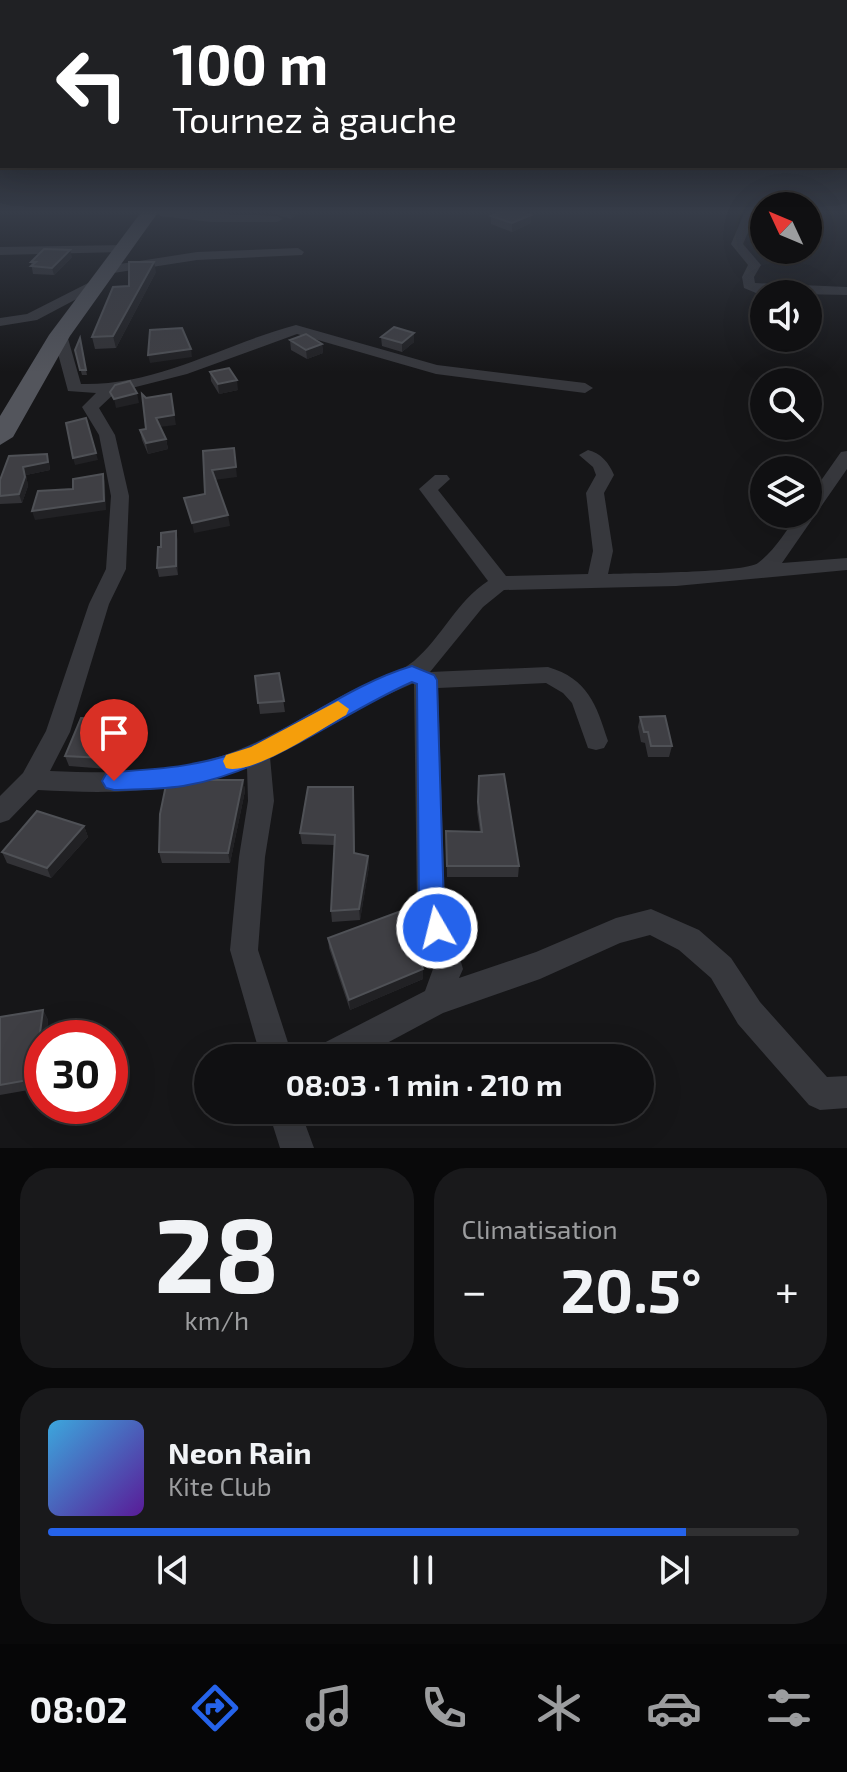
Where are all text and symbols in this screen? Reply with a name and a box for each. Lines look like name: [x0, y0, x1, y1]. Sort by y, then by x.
text: 100 m: [172, 29, 328, 96]
icon: left: [40, 32, 144, 136]
text: Tournez à gauche: [172, 97, 457, 140]
north arrow: [750, 192, 822, 264]
map controls: [750, 192, 822, 528]
button: sound: [750, 280, 822, 352]
button: search: [750, 368, 822, 440]
button: layers: [750, 456, 822, 528]
pin: [80, 699, 148, 781]
icon: arrive: [92, 711, 136, 755]
position arrow: [395, 886, 479, 970]
speed limit sign: 30: [24, 1020, 128, 1124]
text: 08:03 · 1 min · 210 m: [286, 1066, 562, 1102]
text: 28: [154, 1189, 279, 1314]
text: Climatisation: [462, 1213, 618, 1244]
text: 20.5°: [560, 1253, 702, 1325]
text: −: [462, 1263, 487, 1316]
text: +: [775, 1263, 799, 1316]
text: km/h: [184, 1304, 249, 1335]
text: Neon Rain: [168, 1434, 312, 1470]
text: Kite Club: [168, 1470, 272, 1501]
icon: previous: [151, 1548, 195, 1592]
icon: pause: [401, 1548, 445, 1592]
icon: next: [652, 1548, 696, 1592]
icon: directions: [187, 1680, 243, 1736]
icon: music: [301, 1680, 357, 1736]
icon: phone: [416, 1680, 472, 1736]
icon: climate: [531, 1680, 587, 1736]
icon: car: [646, 1680, 702, 1736]
icon: filters: [761, 1680, 817, 1736]
text: 08:02: [29, 1687, 128, 1730]

